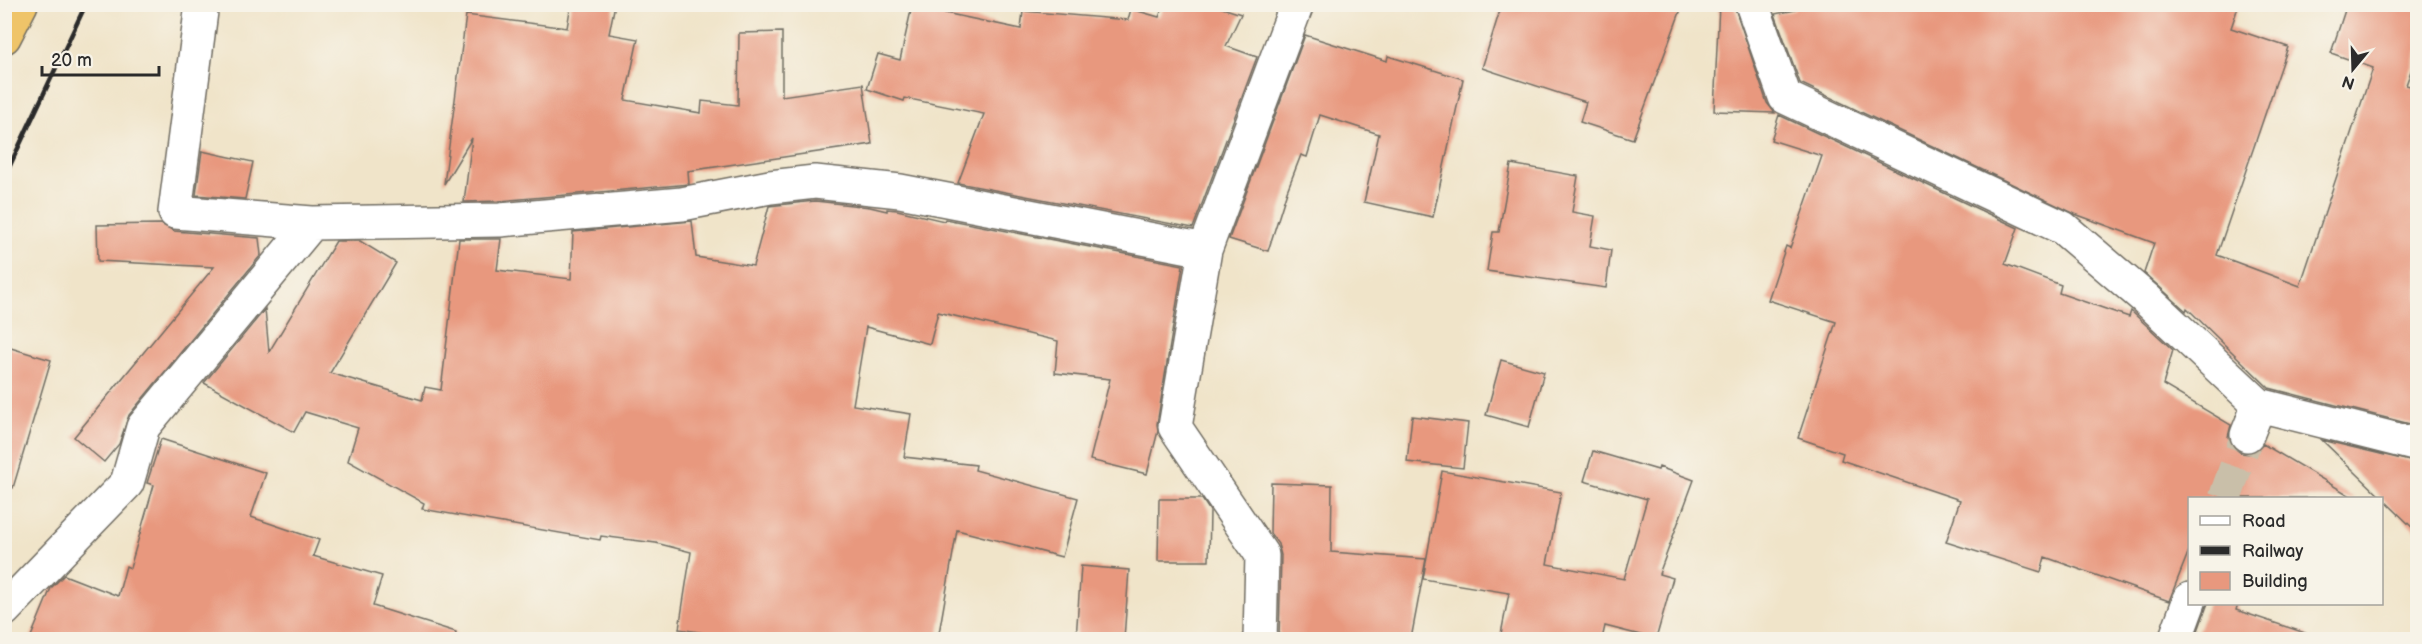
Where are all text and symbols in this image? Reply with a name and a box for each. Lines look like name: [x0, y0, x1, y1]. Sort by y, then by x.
scale bar: [42, 39, 159, 77]
north arrow: [2323, 39, 2383, 99]
text: 20 m: [51, 50, 92, 71]
text: N: [2340, 71, 2357, 93]
legend: [2188, 497, 2383, 605]
text: Road: [2242, 511, 2286, 532]
text: Railway: [2242, 541, 2304, 562]
text: Building: [2242, 571, 2308, 592]

